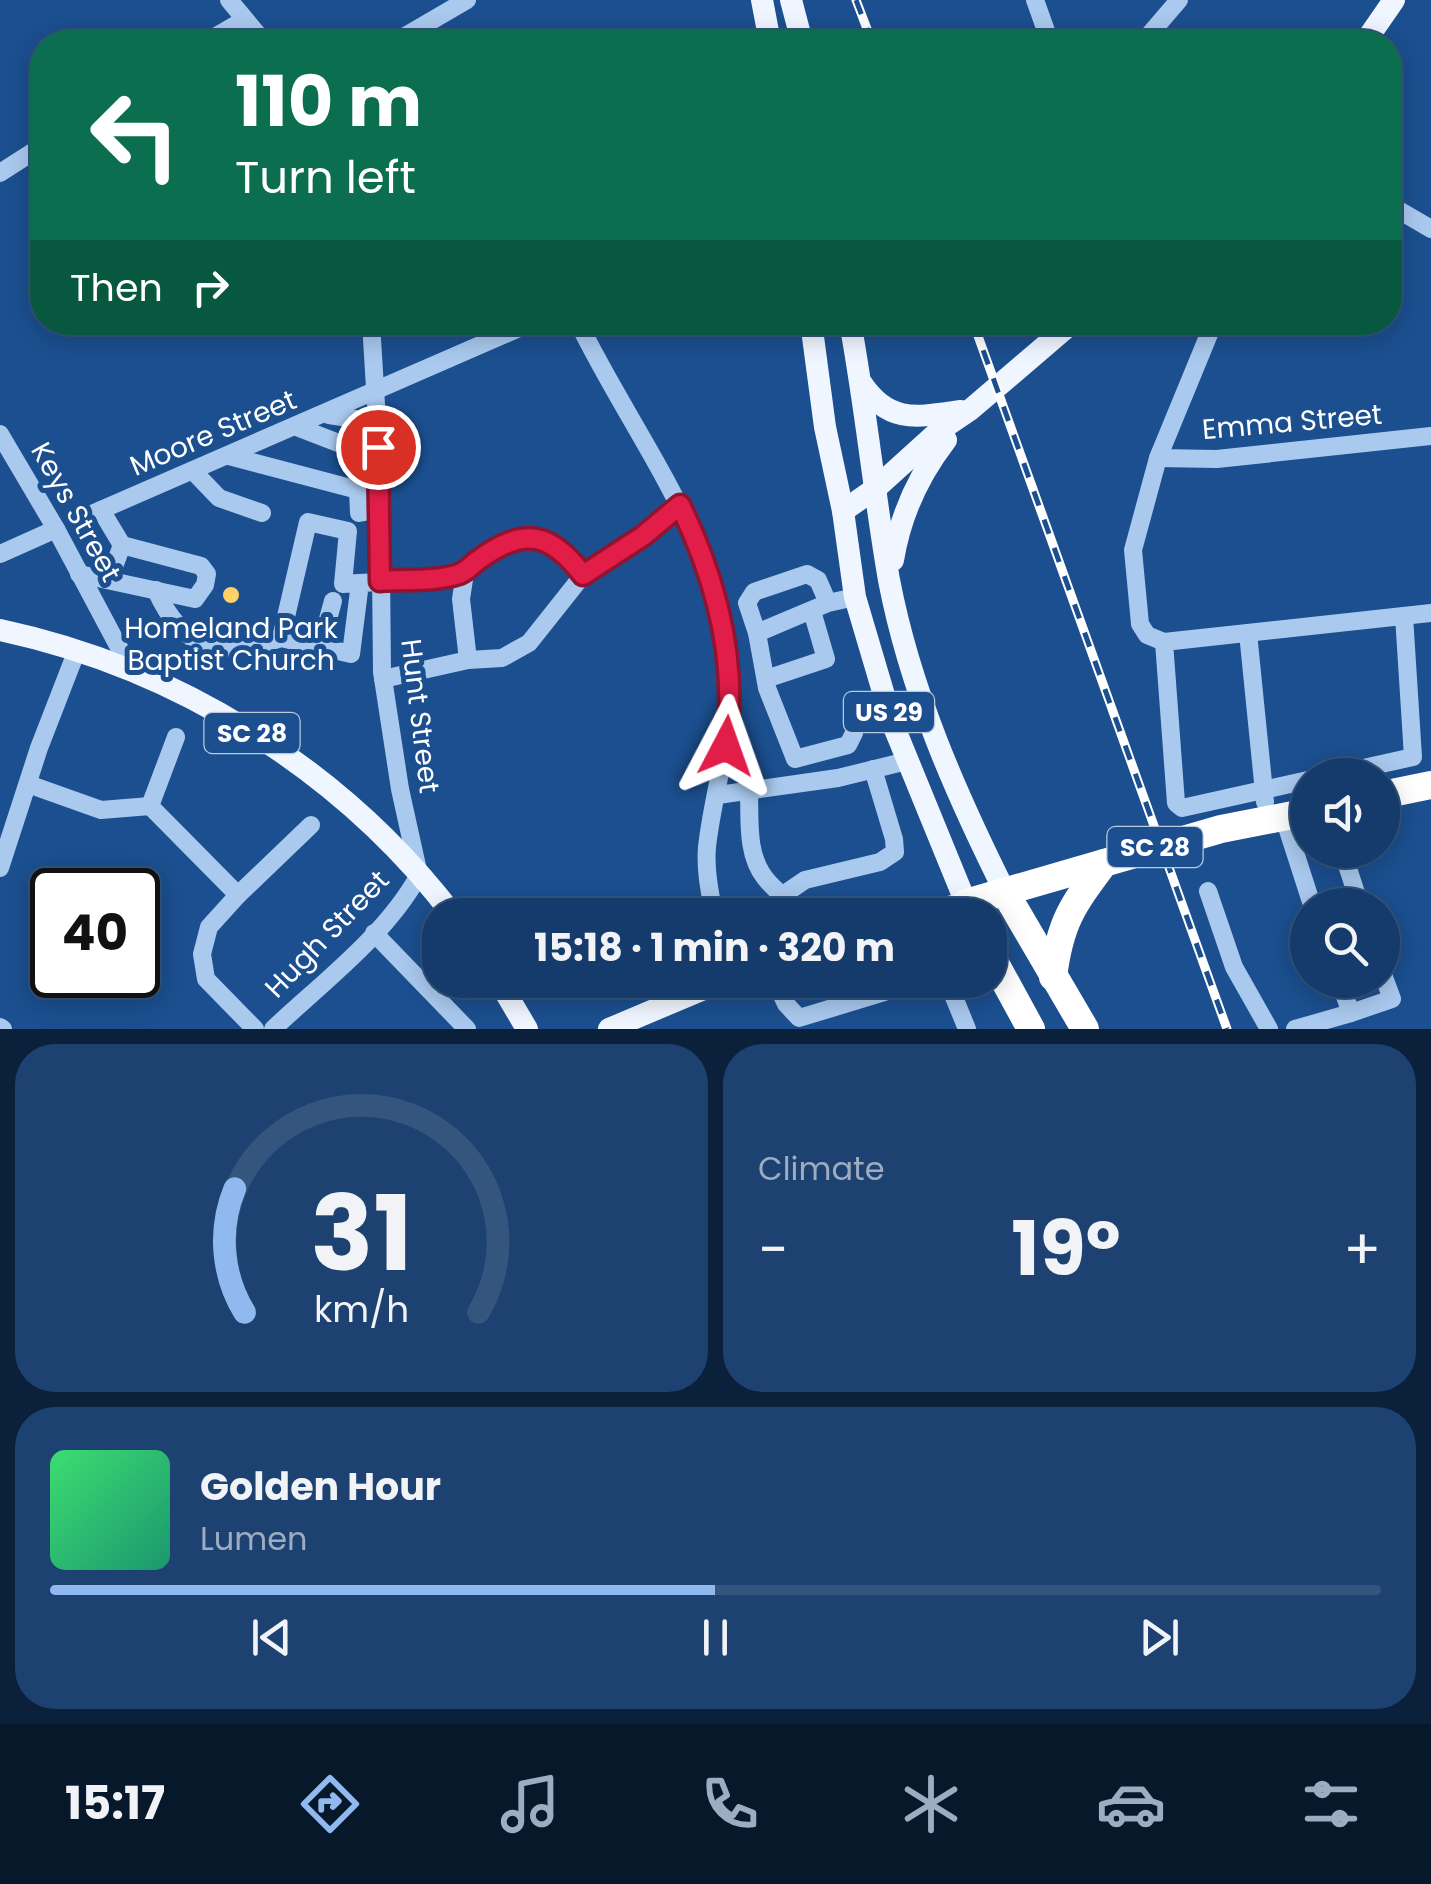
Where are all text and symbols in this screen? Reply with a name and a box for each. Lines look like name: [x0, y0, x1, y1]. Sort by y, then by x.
text: 110 m: [235, 52, 422, 151]
icon: left: [70, 70, 200, 200]
text: Turn left: [235, 146, 416, 209]
icon: right: [183, 260, 238, 315]
text: Then: [70, 261, 163, 314]
street label: Moore Street: [124, 380, 302, 486]
street label: Emma Street: [1200, 395, 1384, 449]
pin: [336, 405, 421, 490]
icon: arrive: [351, 420, 406, 475]
street label: Keys Street: [22, 435, 130, 589]
marker: Homeland Park Baptist Church: [220, 584, 242, 606]
place label: Homeland Park Baptist Church: [124, 609, 338, 680]
street label: Hunt Street: [391, 637, 449, 795]
road number: US 29: [844, 692, 934, 732]
position arrow: [674, 694, 778, 798]
road number: SC 28: [204, 713, 300, 753]
map controls: [1290, 758, 1400, 998]
button: sound: [1290, 758, 1400, 868]
road number: SC 28: [1108, 827, 1202, 867]
street label: Hugh Street: [256, 862, 398, 1006]
speed limit sign: 40: [30, 868, 160, 998]
button: search: [1290, 888, 1400, 998]
text: 15:18 · 1 min · 320 m: [534, 921, 895, 974]
text: Climate: [758, 1146, 885, 1191]
text: 31: [310, 1161, 413, 1306]
text: 19°: [1011, 1196, 1120, 1301]
text: −: [758, 1211, 788, 1288]
text: +: [1343, 1211, 1381, 1288]
text: km/h: [314, 1284, 409, 1335]
text: Golden Hour: [200, 1460, 441, 1513]
text: Lumen: [200, 1516, 308, 1561]
icon: previous: [244, 1610, 299, 1665]
icon: pause: [688, 1610, 743, 1665]
icon: next: [1132, 1610, 1187, 1665]
icon: directions: [295, 1769, 365, 1839]
icon: music: [495, 1769, 565, 1839]
icon: phone: [695, 1769, 765, 1839]
icon: climate: [896, 1769, 966, 1839]
icon: car: [1096, 1769, 1166, 1839]
icon: filters: [1296, 1769, 1366, 1839]
text: 15:17: [65, 1772, 165, 1835]

